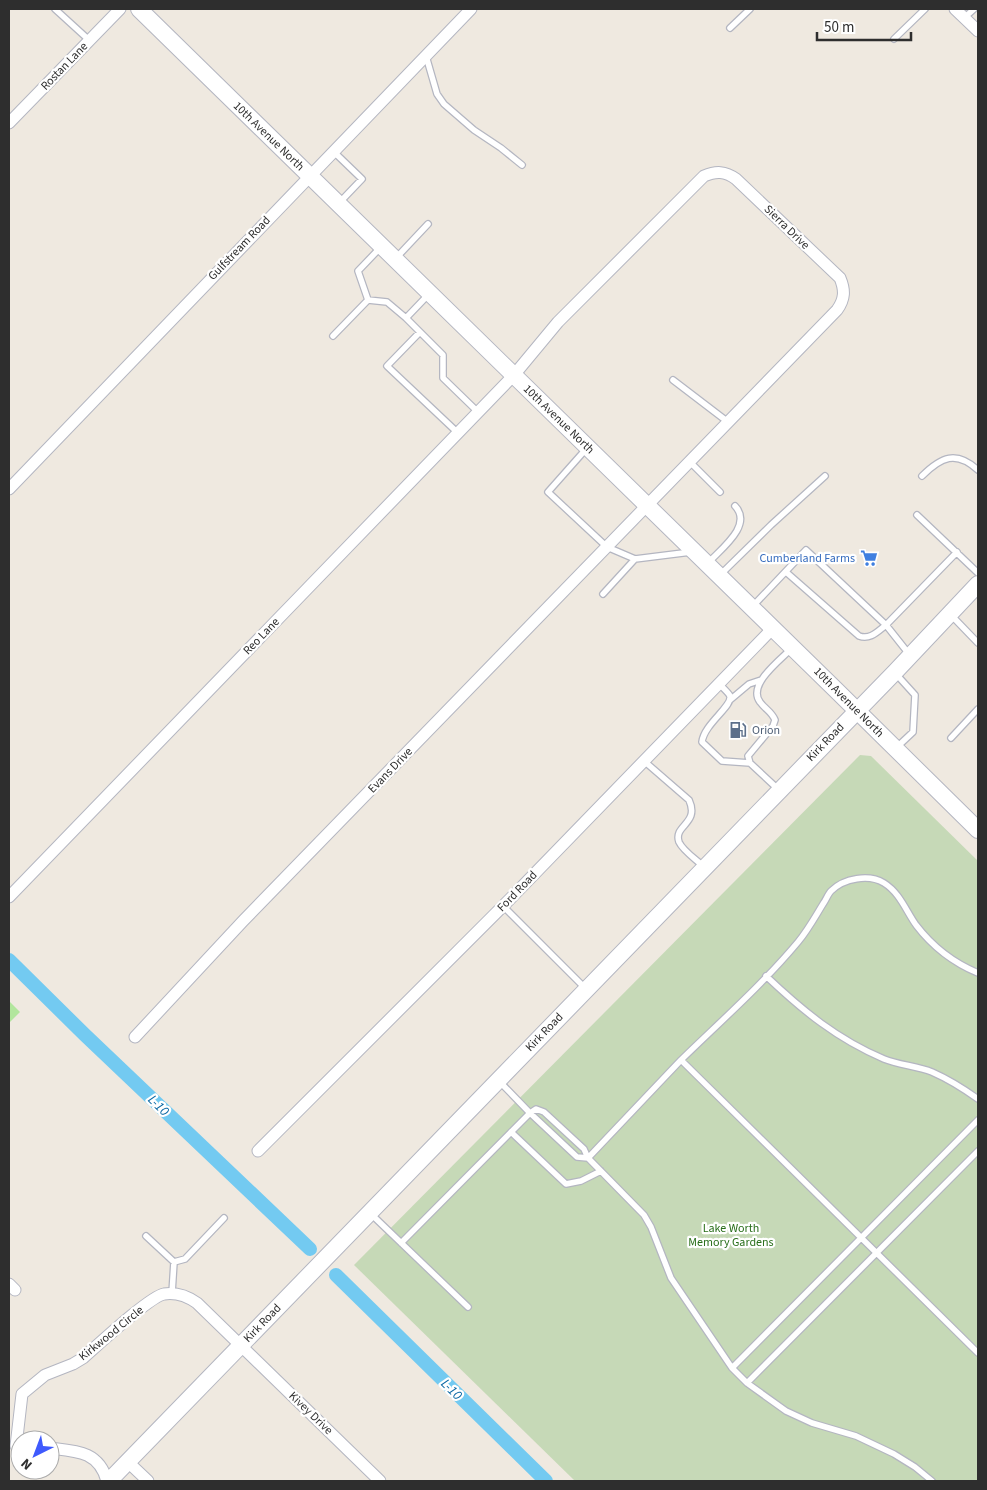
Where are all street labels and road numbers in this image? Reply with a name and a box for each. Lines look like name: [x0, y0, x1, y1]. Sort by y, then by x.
street label: Rostan Lane: [37, 38, 92, 94]
street label: 10th Avenue North: [229, 98, 308, 175]
street label: Sierra Drive: [760, 201, 813, 254]
street label: Gulfstream Road: [204, 212, 274, 284]
street label: 10th Avenue North: [519, 381, 598, 458]
street label: Reo Lane: [239, 614, 283, 659]
street label: 10th Avenue North: [810, 663, 888, 741]
street label: Kirk Road: [803, 719, 848, 766]
street label: Evans Drive: [364, 744, 417, 797]
street label: Ford Road: [493, 867, 541, 916]
street label: Kirk Road: [522, 1009, 567, 1056]
street label: Kirk Road: [240, 1300, 285, 1347]
street label: Kirkwood Circle: [75, 1302, 147, 1365]
street label: Kivey Drive: [285, 1388, 337, 1439]

